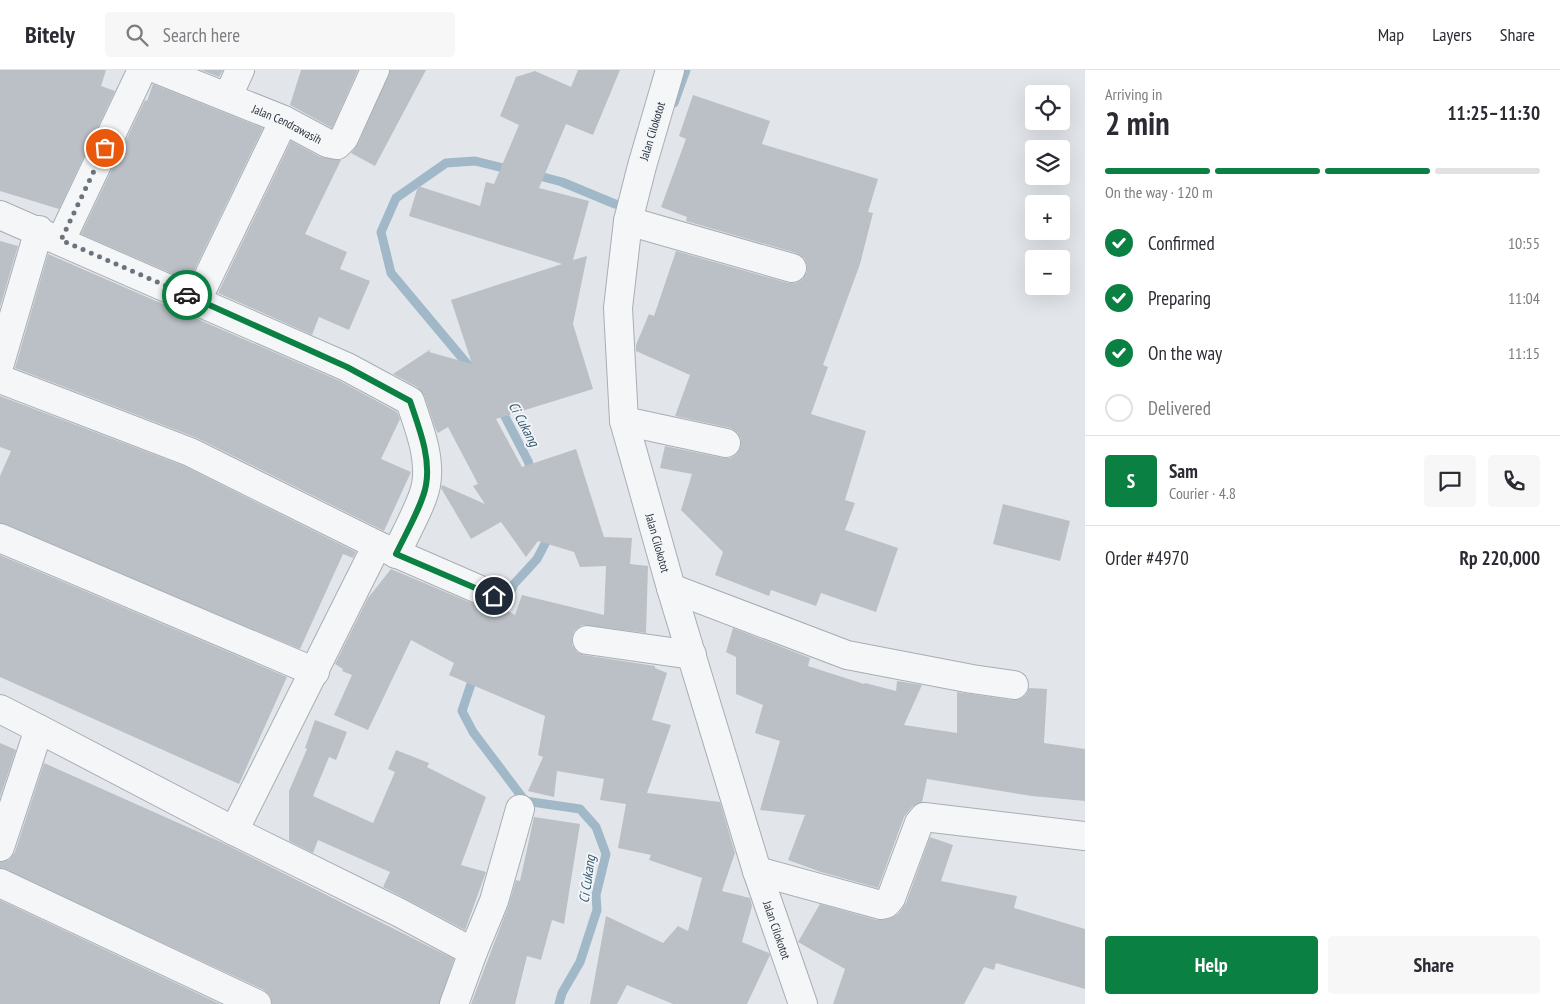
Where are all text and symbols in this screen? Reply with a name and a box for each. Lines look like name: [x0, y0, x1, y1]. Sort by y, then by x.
search box: [105, 12, 455, 57]
text: Bitely: [25, 19, 75, 50]
icon: search: [123, 21, 151, 49]
text: Search here: [163, 23, 240, 47]
text: Map: [1378, 23, 1404, 46]
text: Layers: [1432, 23, 1472, 46]
text: Share: [1500, 23, 1535, 46]
text: Arriving in: [1105, 84, 1162, 104]
map controls: [1025, 85, 1070, 295]
button: locate: [1025, 85, 1070, 130]
street label: Jalan Cilokotot: [636, 99, 668, 163]
street label: Jalan Cendrawasih: [249, 100, 325, 147]
text: 11:25–11:30: [1447, 101, 1540, 125]
text: 2 min: [1105, 102, 1170, 144]
pin: [84, 127, 126, 169]
icon: bag: [91, 134, 119, 162]
button: layers: [1025, 140, 1070, 185]
text: On the way · 120 m: [1105, 182, 1213, 202]
button: +: [1025, 195, 1070, 240]
icon: check: [1105, 229, 1133, 257]
text: Confirmed: [1148, 231, 1215, 255]
text: 10:55: [1508, 233, 1540, 253]
button: −: [1025, 250, 1070, 295]
courier: [162, 270, 212, 320]
icon: car: [173, 281, 201, 309]
icon: check: [1105, 284, 1133, 312]
text: Preparing: [1148, 286, 1211, 310]
text: 11:04: [1508, 288, 1540, 308]
icon: check: [1105, 339, 1133, 367]
text: On the way: [1148, 341, 1222, 365]
text: 11:15: [1508, 343, 1540, 363]
text: Delivered: [1148, 396, 1211, 420]
water label: Ci Cukang: [505, 399, 544, 450]
button: chat: [1424, 455, 1476, 507]
button: phone: [1488, 455, 1540, 507]
text: Sam: [1169, 459, 1198, 483]
text: S: [1127, 469, 1135, 493]
text: Courier · 4.8: [1169, 483, 1236, 503]
street label: Jalan Cilokotot: [643, 511, 674, 575]
text: Order #4970: [1105, 546, 1189, 570]
text: Rp 220,000: [1459, 546, 1540, 570]
pin: [473, 575, 515, 617]
icon: home: [480, 582, 508, 610]
water label: Ci Cukang: [575, 853, 599, 904]
street label: Jalan Cilokotot: [760, 898, 795, 962]
button: Help: [1105, 936, 1318, 994]
button: Share: [1328, 936, 1540, 994]

